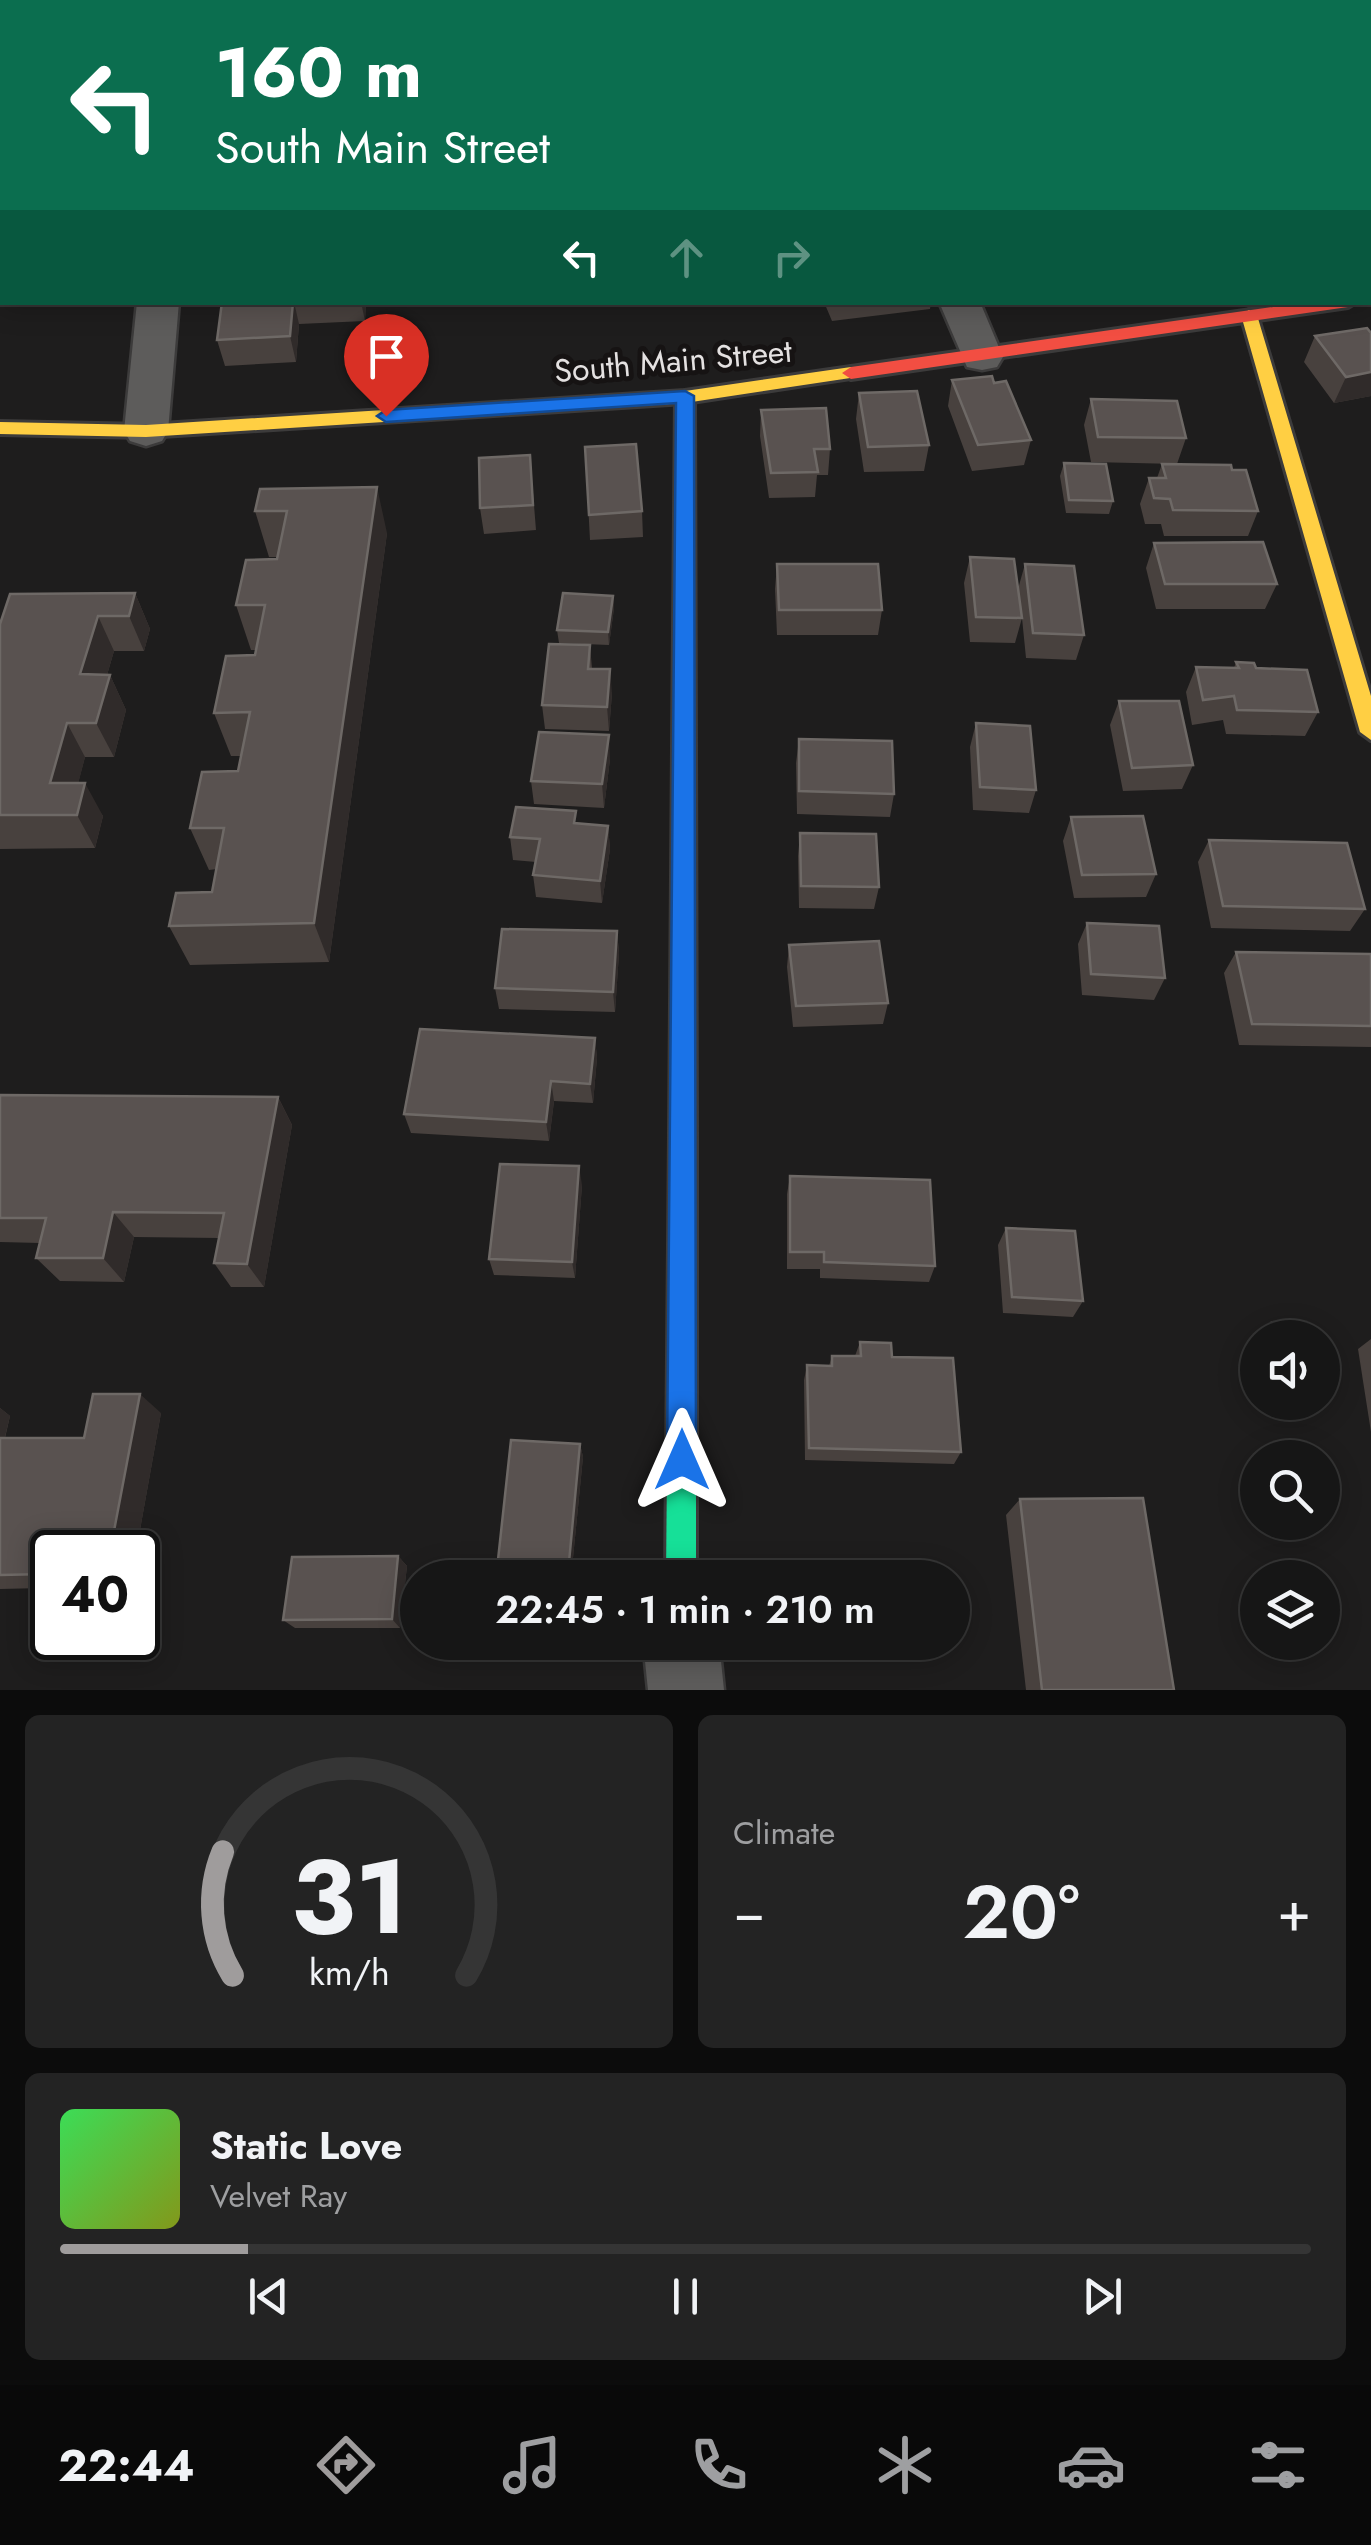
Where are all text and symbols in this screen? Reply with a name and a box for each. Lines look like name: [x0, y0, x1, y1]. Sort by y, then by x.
text: 160 m: [215, 22, 422, 123]
icon: left: [50, 40, 180, 170]
text: South Main Street: [215, 115, 550, 180]
icon: left: [554, 230, 609, 285]
icon: ahead: [659, 230, 714, 285]
icon: right: [764, 230, 819, 285]
pin: [344, 314, 429, 417]
street label: South Main Street: [552, 328, 794, 394]
icon: arrive: [359, 329, 414, 384]
map controls: [1240, 1320, 1340, 1660]
button: sound: [1240, 1320, 1340, 1420]
position arrow: [630, 1408, 734, 1512]
button: search: [1240, 1440, 1340, 1540]
speed limit sign: 40: [30, 1530, 160, 1660]
button: layers: [1240, 1560, 1340, 1660]
text: 22:45 · 1 min · 210 m: [495, 1582, 875, 1637]
text: Climate: [733, 1810, 835, 1856]
text: 31: [290, 1822, 408, 1972]
text: 20°: [963, 1858, 1080, 1966]
text: −: [733, 1872, 765, 1952]
text: +: [1277, 1872, 1311, 1952]
text: km/h: [309, 1947, 389, 1998]
text: Static Love: [210, 2118, 402, 2173]
text: Velvet Ray: [210, 2173, 347, 2219]
icon: previous: [241, 2269, 296, 2324]
icon: pause: [658, 2269, 713, 2324]
icon: next: [1075, 2269, 1130, 2324]
icon: directions: [311, 2430, 381, 2500]
icon: music: [497, 2430, 567, 2500]
icon: phone: [684, 2430, 754, 2500]
icon: climate: [870, 2430, 940, 2500]
icon: car: [1056, 2430, 1126, 2500]
icon: filters: [1243, 2430, 1313, 2500]
text: 22:44: [58, 2433, 195, 2498]

